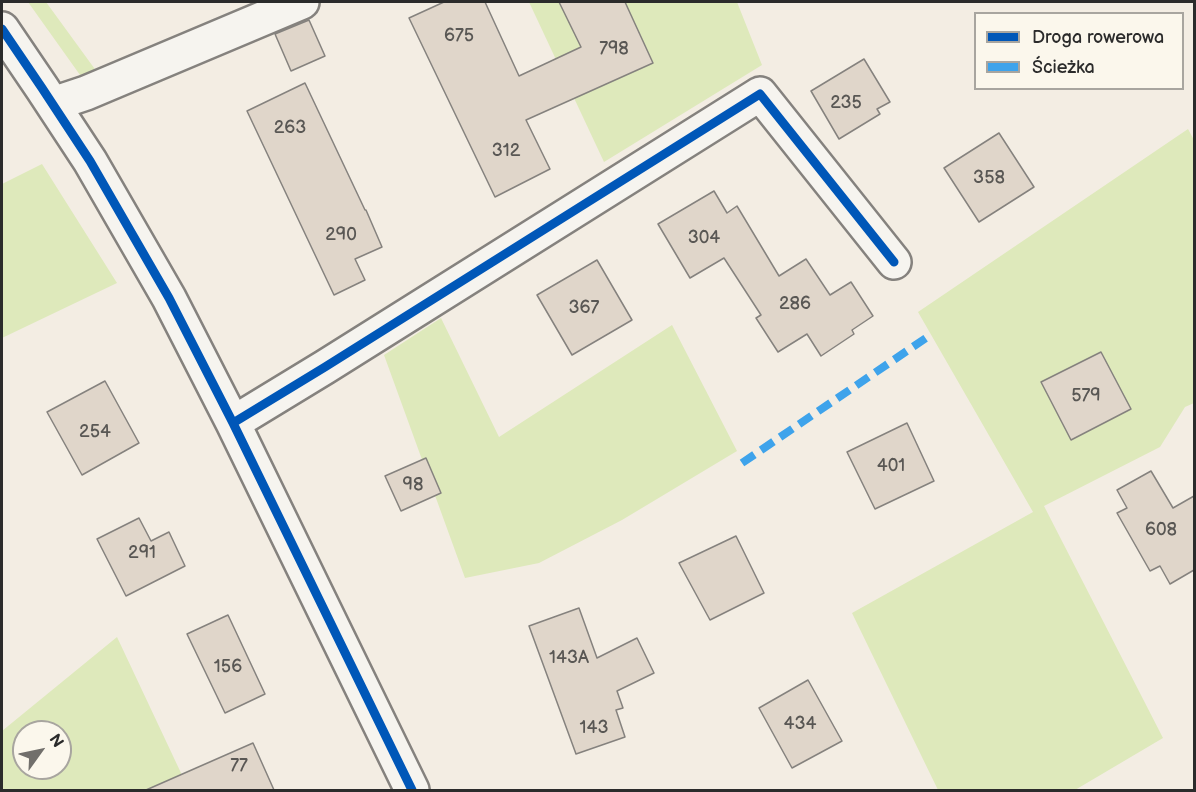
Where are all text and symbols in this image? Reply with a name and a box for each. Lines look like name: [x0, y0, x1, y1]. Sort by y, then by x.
legend: [974, 12, 1184, 90]
house number: 675: [444, 25, 474, 47]
text: Droga rowerowa: [1032, 27, 1164, 48]
house number: 798: [599, 38, 629, 60]
text: Ścieżka: [1032, 57, 1095, 78]
house number: 235: [830, 92, 862, 114]
house number: 263: [274, 117, 306, 139]
house number: 312: [492, 140, 520, 162]
house number: 358: [973, 167, 1005, 189]
house number: 290: [325, 224, 357, 246]
house number: 304: [688, 227, 720, 249]
house number: 286: [779, 293, 811, 315]
house number: 367: [569, 297, 599, 319]
house number: 579: [1071, 385, 1101, 407]
house number: 254: [79, 421, 111, 443]
house number: 401: [877, 455, 905, 477]
house number: 98: [403, 474, 423, 496]
house number: 608: [1145, 519, 1177, 541]
house number: 291: [128, 542, 156, 564]
house number: 143A: [549, 647, 589, 669]
house number: 156: [214, 656, 242, 678]
house number: 434: [783, 713, 817, 735]
house number: 143: [579, 717, 609, 739]
north arrow: [12, 720, 72, 780]
text: N: [45, 731, 67, 751]
house number: 77: [230, 755, 248, 777]

